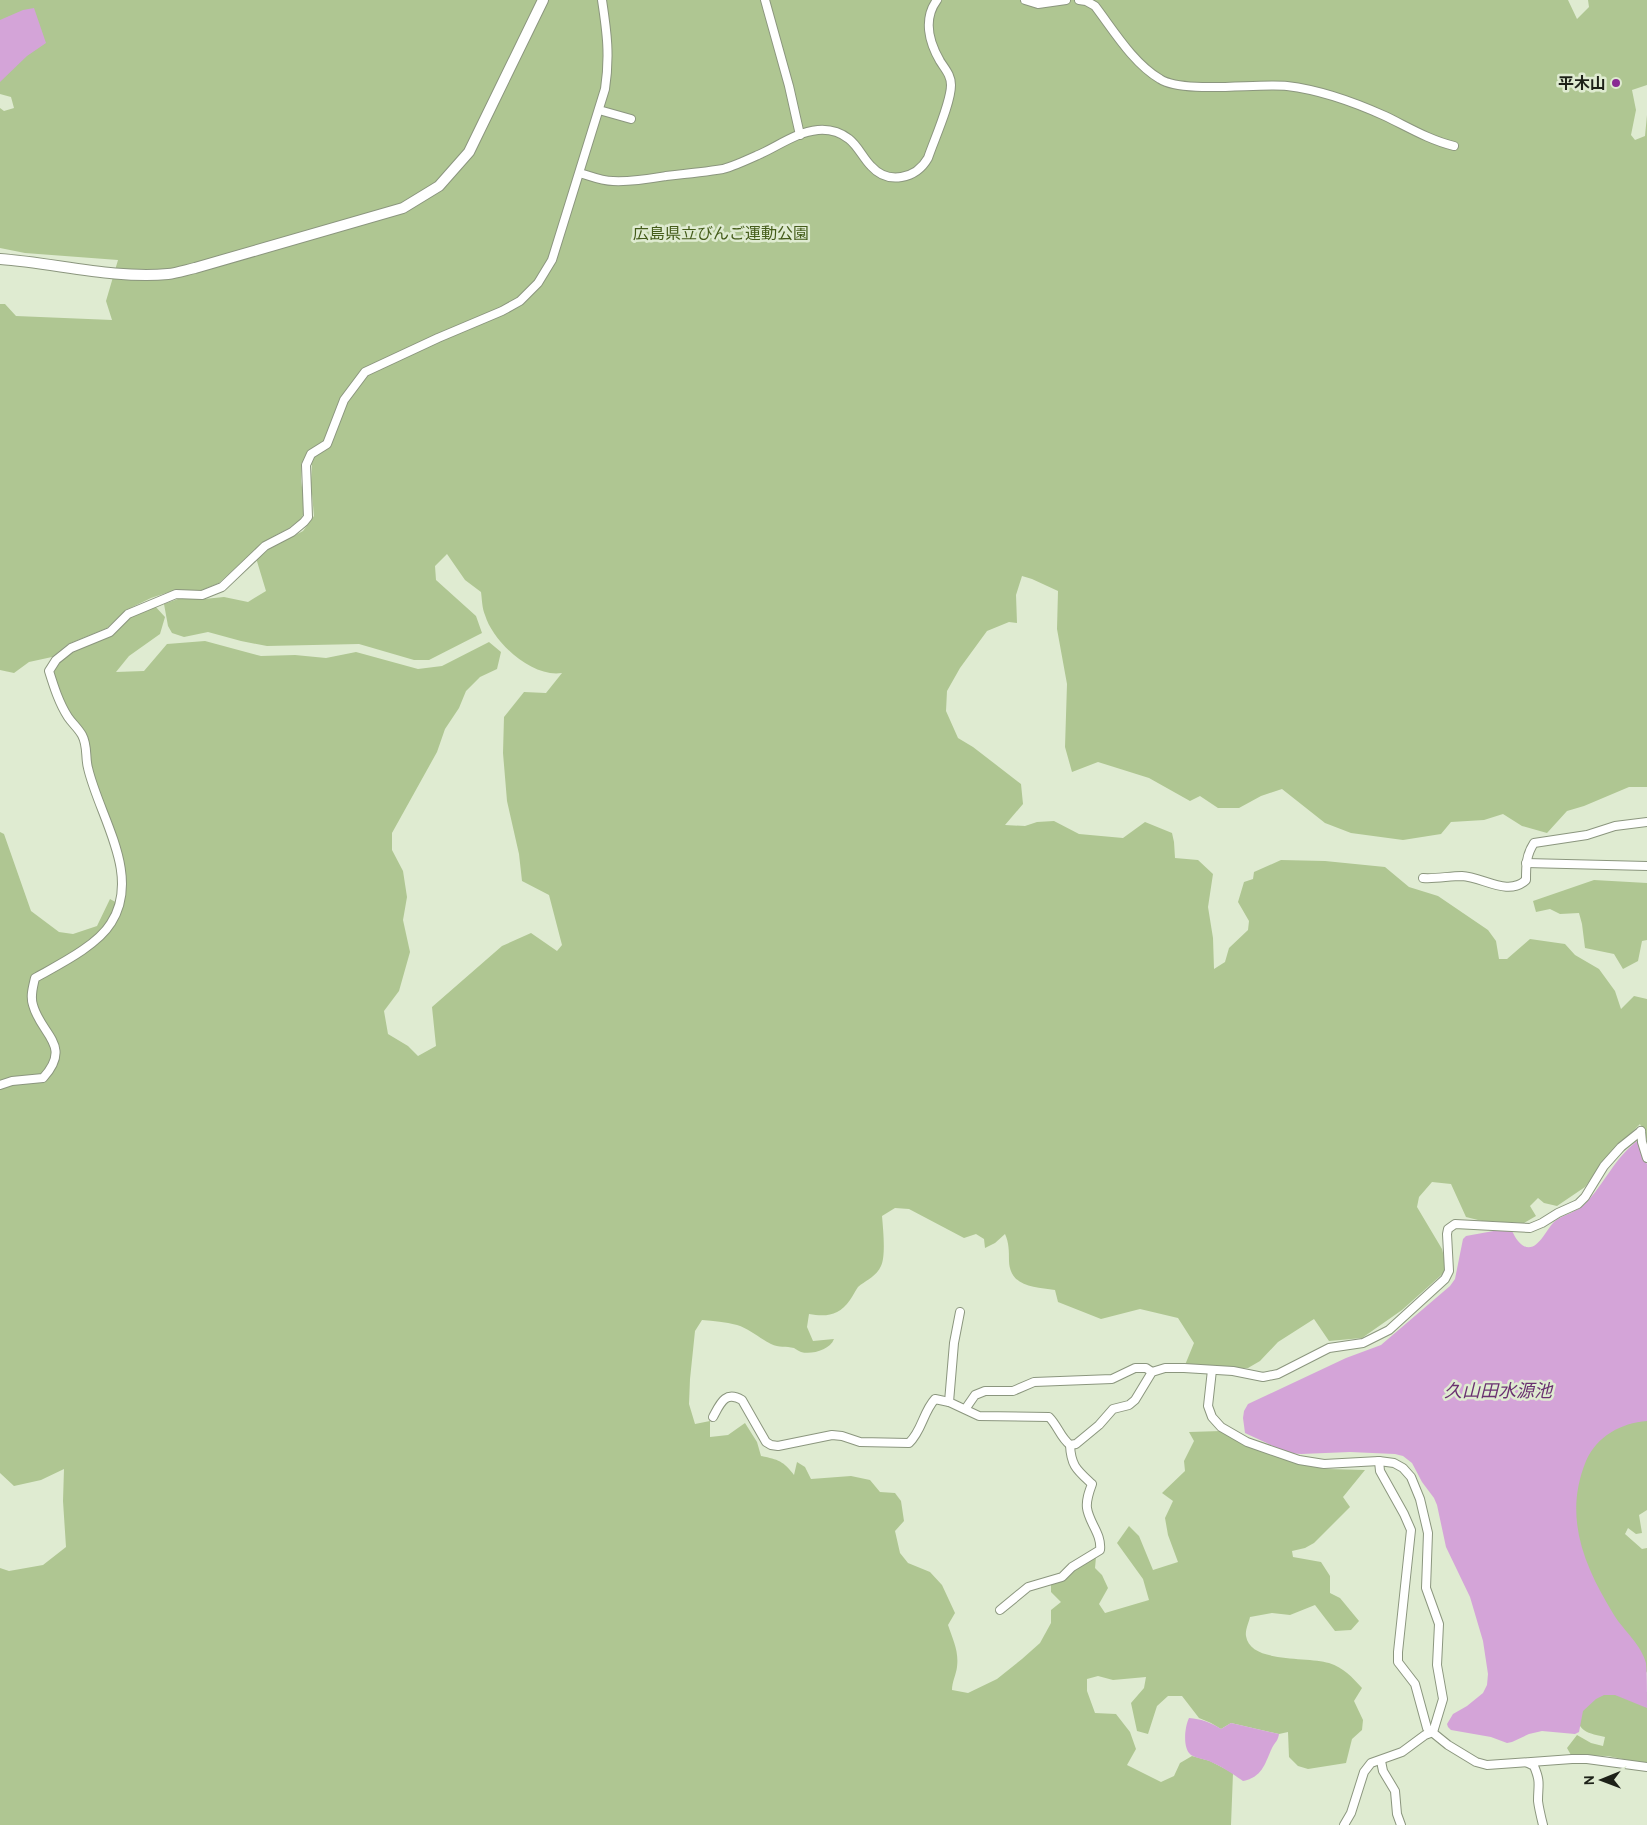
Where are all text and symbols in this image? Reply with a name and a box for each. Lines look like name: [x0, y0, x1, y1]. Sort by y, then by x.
place label: 平木山: [1558, 75, 1606, 95]
marker: 平木山: [1610, 77, 1622, 89]
park label: 広島県立びんご運動公園: [633, 225, 809, 245]
water label: 久山田水源池: [1444, 1381, 1554, 1404]
north arrow: [1577, 1755, 1627, 1805]
text: N: [1582, 1775, 1599, 1785]

